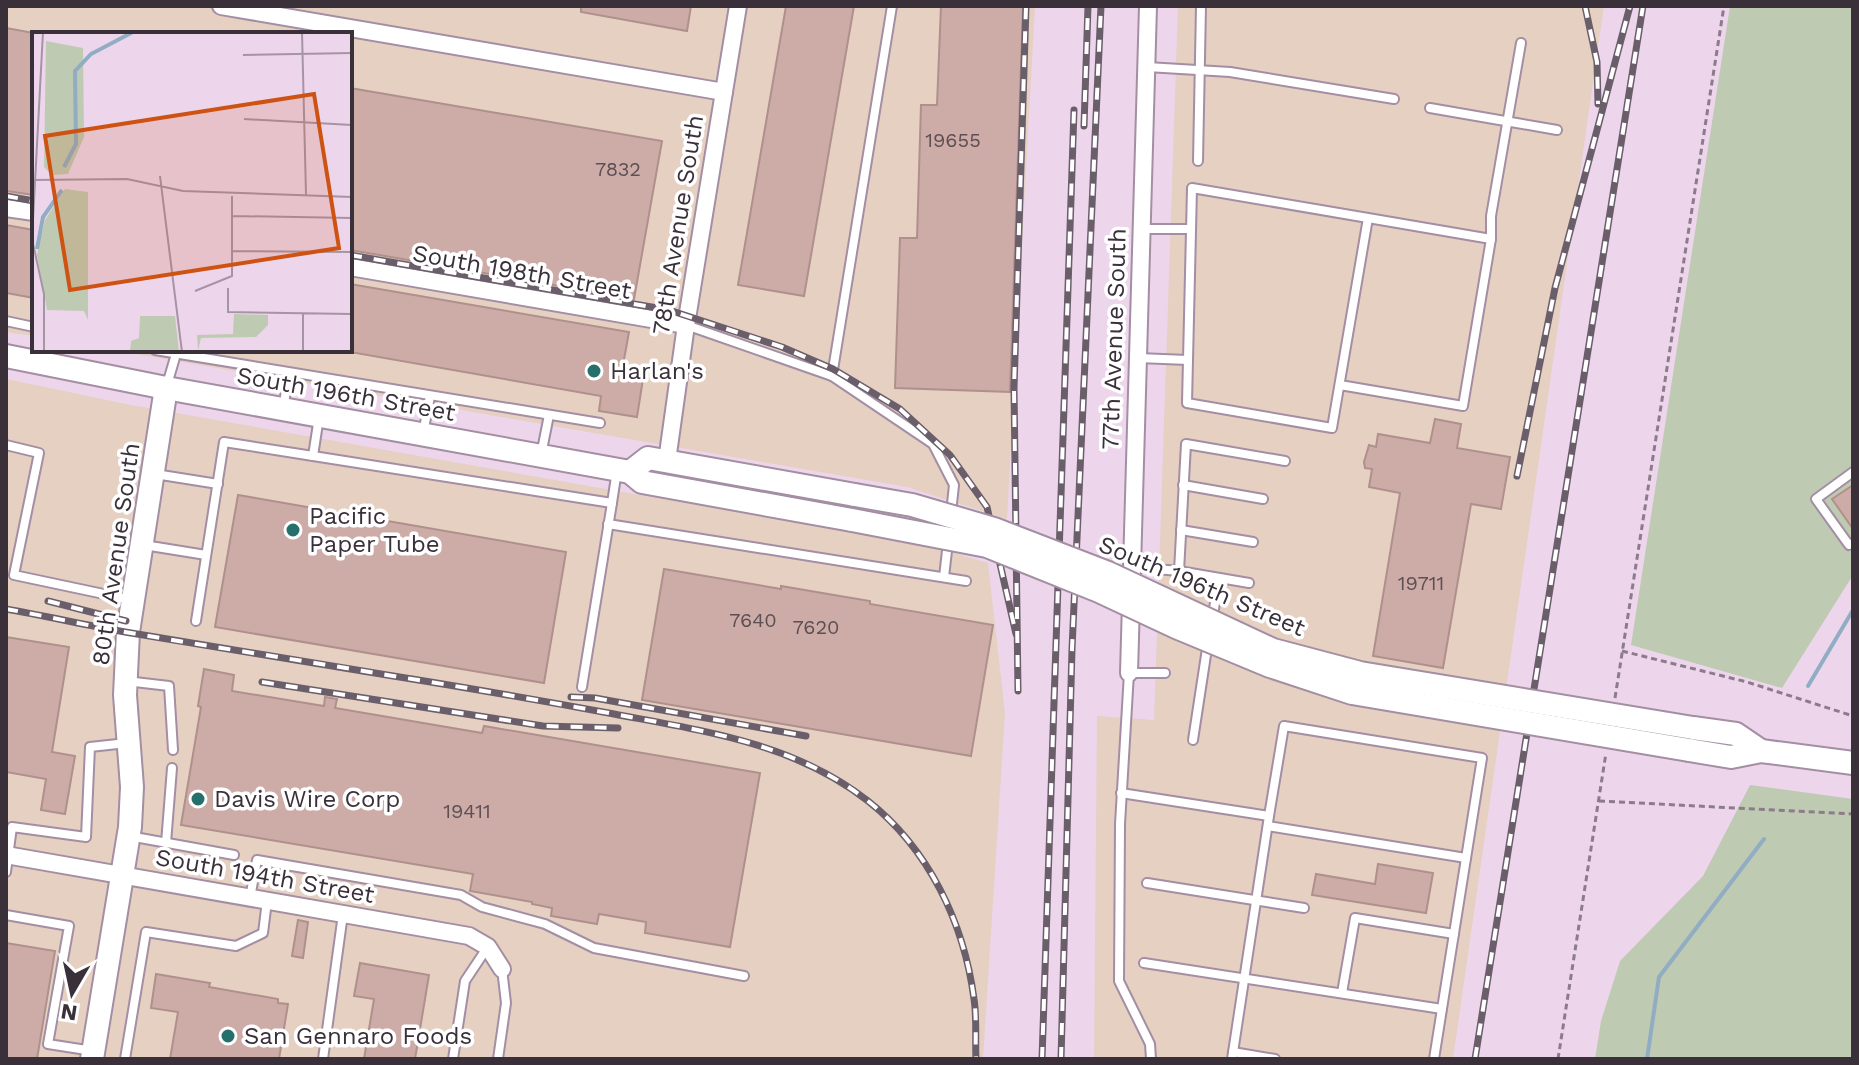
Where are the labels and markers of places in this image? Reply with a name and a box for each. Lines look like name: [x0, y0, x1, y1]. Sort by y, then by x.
place label: Harlan's: [610, 357, 704, 385]
marker: Harlan's: [585, 362, 603, 380]
place label: Pacific Paper Tube: [309, 502, 440, 558]
marker: Pacific Paper Tube: [284, 521, 302, 539]
place label: Davis Wire Corp: [214, 785, 400, 813]
marker: Davis Wire Corp: [189, 790, 207, 808]
place label: San Gennaro Foods: [244, 1022, 472, 1050]
marker: San Gennaro Foods: [219, 1027, 237, 1045]

